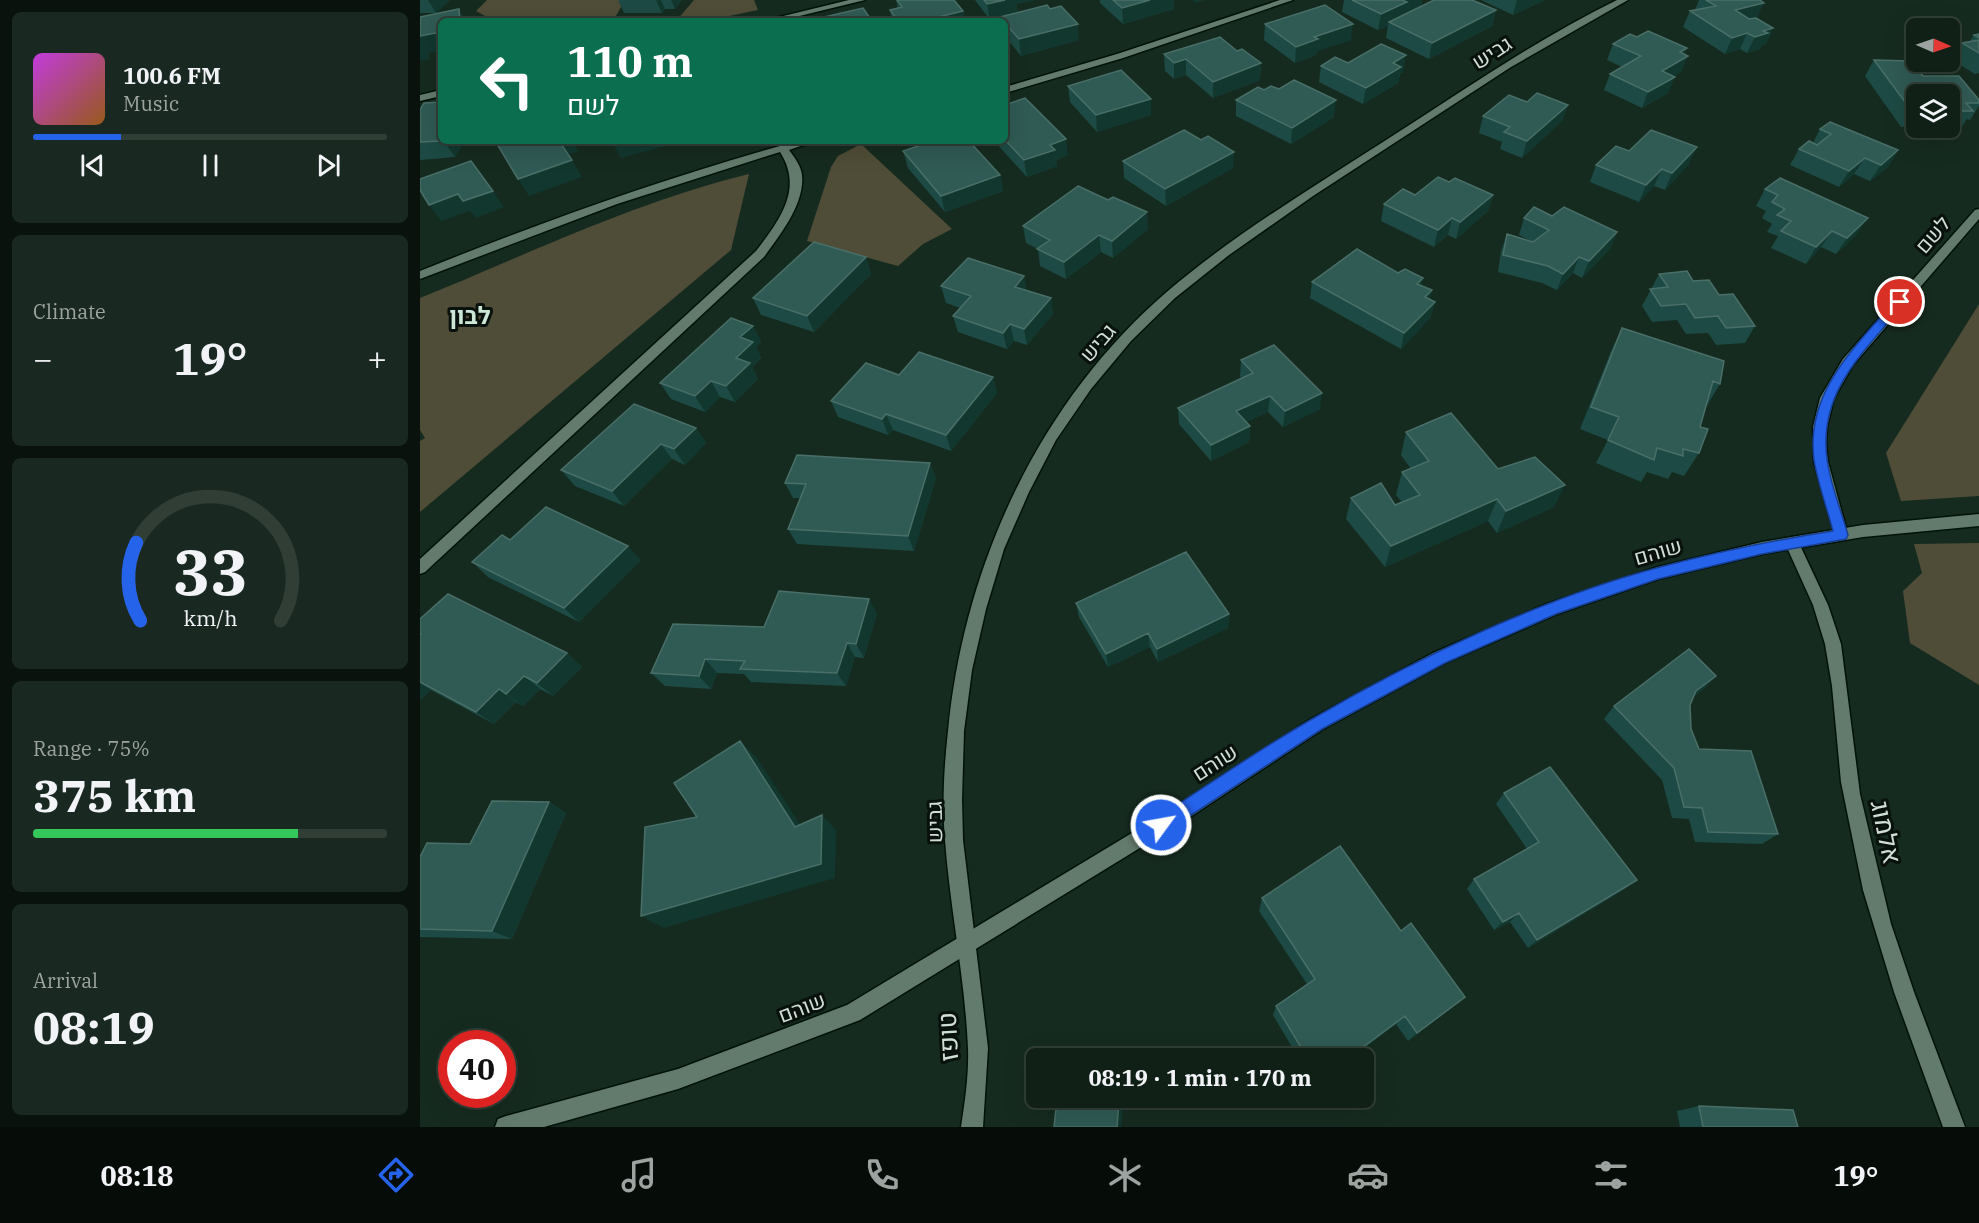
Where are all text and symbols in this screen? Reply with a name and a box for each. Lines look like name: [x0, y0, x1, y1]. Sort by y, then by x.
north arrow: [1906, 18, 1960, 72]
map controls: [1906, 18, 1960, 138]
street label: גביש: [1466, 29, 1517, 75]
text: 110 m: [567, 34, 693, 89]
icon: left: [468, 42, 546, 120]
text: 100.6 FM: [123, 61, 221, 90]
button: layers: [1906, 84, 1960, 138]
text: לשם: [567, 87, 619, 122]
text: Music: [123, 90, 179, 117]
icon: previous: [76, 149, 109, 182]
icon: pause: [194, 149, 227, 182]
icon: next: [312, 149, 345, 182]
street label: לשם: [1908, 210, 1956, 259]
pin: [1874, 276, 1925, 327]
icon: arrive: [1883, 285, 1916, 318]
text: Climate: [33, 298, 106, 325]
district label: לבון: [449, 299, 491, 331]
street label: גביש: [1073, 317, 1122, 367]
text: 19°: [172, 329, 248, 387]
text: −: [33, 337, 53, 380]
text: +: [367, 337, 387, 380]
text: 33: [173, 531, 247, 612]
street label: שוהם: [1631, 531, 1685, 571]
text: km/h: [183, 604, 237, 632]
text: Range · 75%: [33, 735, 150, 762]
street label: שוהם: [1186, 737, 1242, 787]
text: 375 km: [33, 766, 196, 824]
position arrow: [1129, 793, 1193, 857]
street label: אלמוג: [1864, 797, 1910, 867]
street label: גביש: [920, 801, 948, 843]
text: Arrival: [33, 967, 98, 994]
street label: שוהם: [774, 985, 829, 1029]
text: 08:19: [33, 998, 155, 1056]
street label: טופז: [929, 1012, 965, 1063]
speed limit sign: 40: [438, 1030, 516, 1108]
text: 08:19 · 1 min · 170 m: [1088, 1063, 1312, 1092]
icon: directions: [375, 1154, 417, 1196]
icon: music: [618, 1154, 660, 1196]
icon: phone: [861, 1154, 903, 1196]
icon: climate: [1104, 1154, 1146, 1196]
icon: car: [1347, 1154, 1389, 1196]
icon: filters: [1590, 1154, 1632, 1196]
text: 08:18: [101, 1158, 174, 1193]
text: 19°: [1833, 1158, 1878, 1193]

